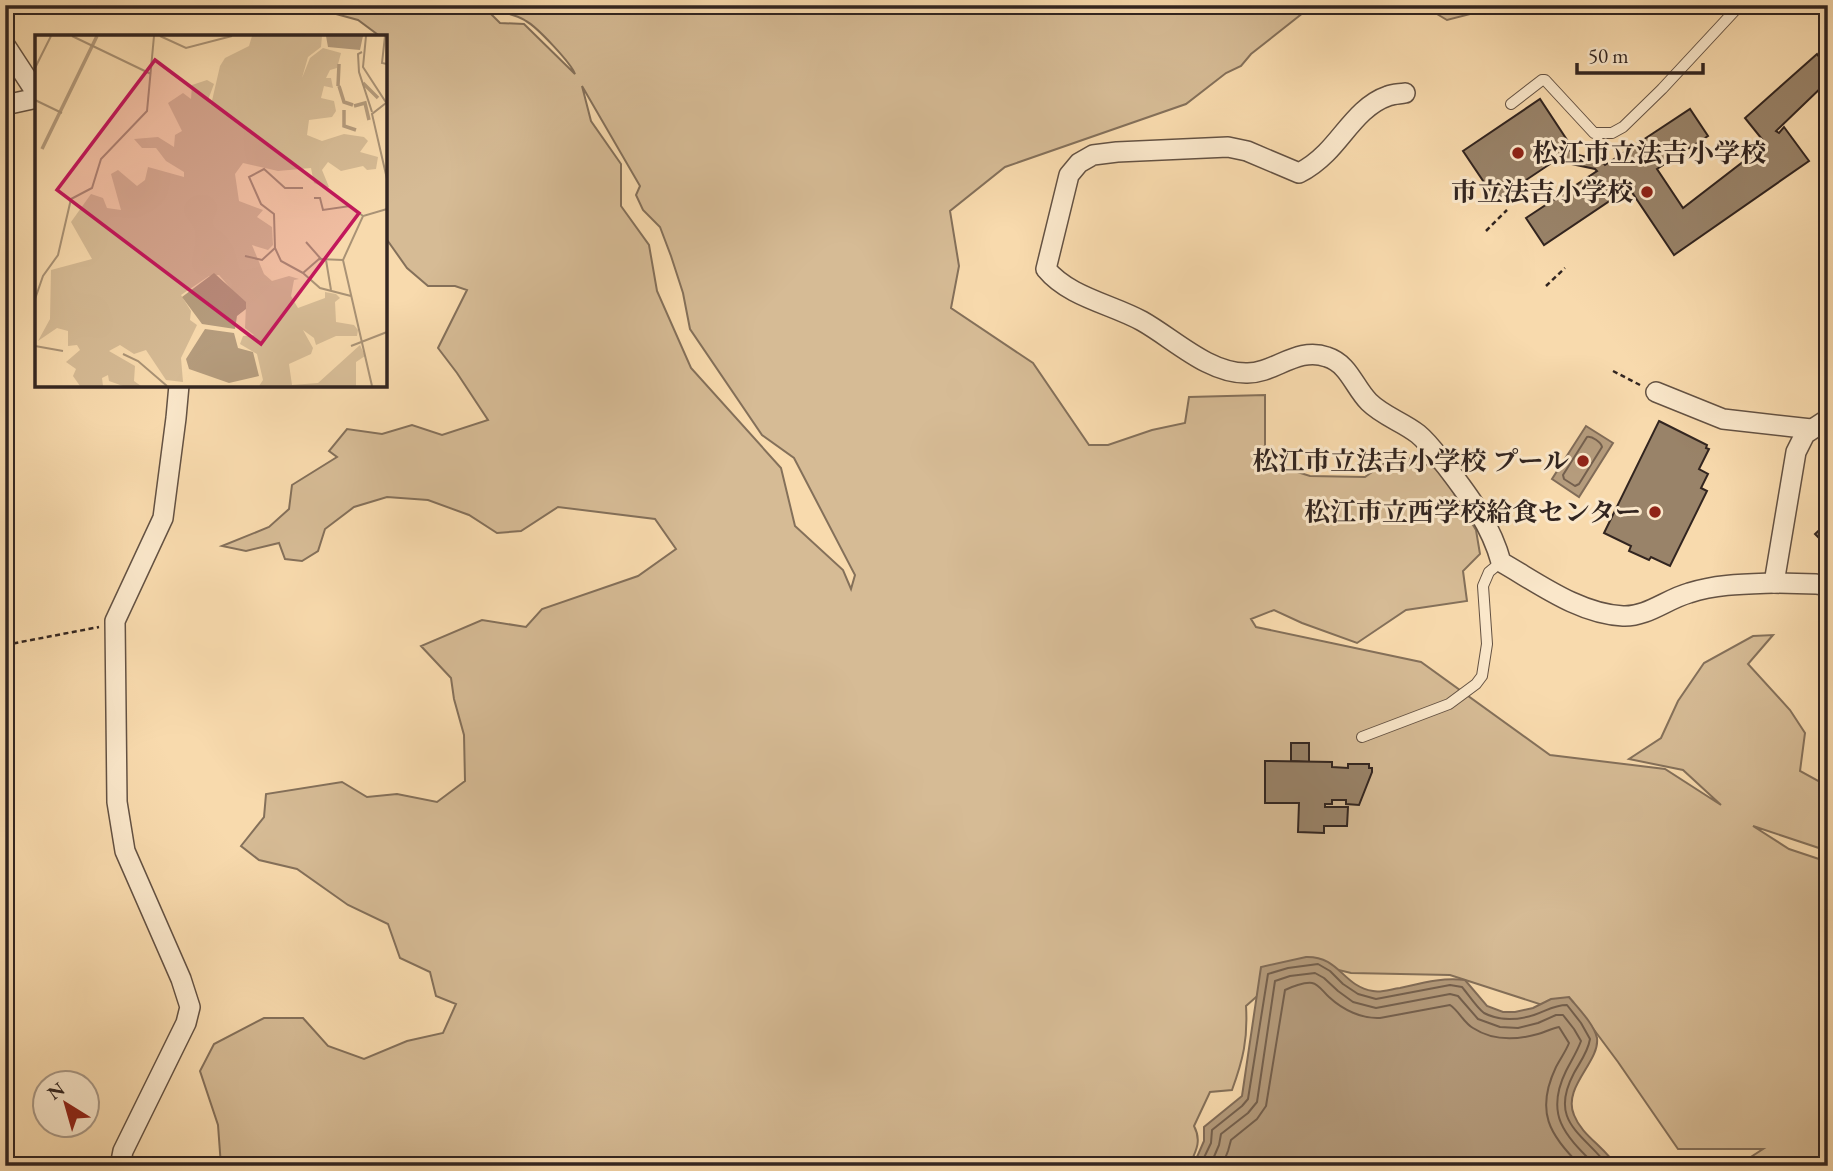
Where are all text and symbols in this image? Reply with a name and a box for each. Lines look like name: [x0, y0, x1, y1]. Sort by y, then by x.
scale bar: [1577, 32, 1703, 76]
inset map: [35, 35, 387, 387]
text: 50 m: [1588, 42, 1629, 69]
place label: 松江市立法吉小学校: [1532, 136, 1766, 170]
marker: 松江市立法吉小学校: [1510, 145, 1526, 161]
place label: 市立法吉小学校: [1451, 175, 1633, 209]
marker: 市立法吉小学校: [1639, 184, 1655, 200]
place label: 松江市立法吉小学校 プール: [1252, 444, 1569, 478]
marker: 松江市立法吉小学校 プール: [1575, 453, 1591, 469]
place label: 松江市立西学校給食センター: [1304, 495, 1641, 529]
marker: 松江市立西学校給食センター: [1647, 504, 1663, 520]
north arrow: [32, 1070, 102, 1140]
text: N: [42, 1076, 70, 1105]

